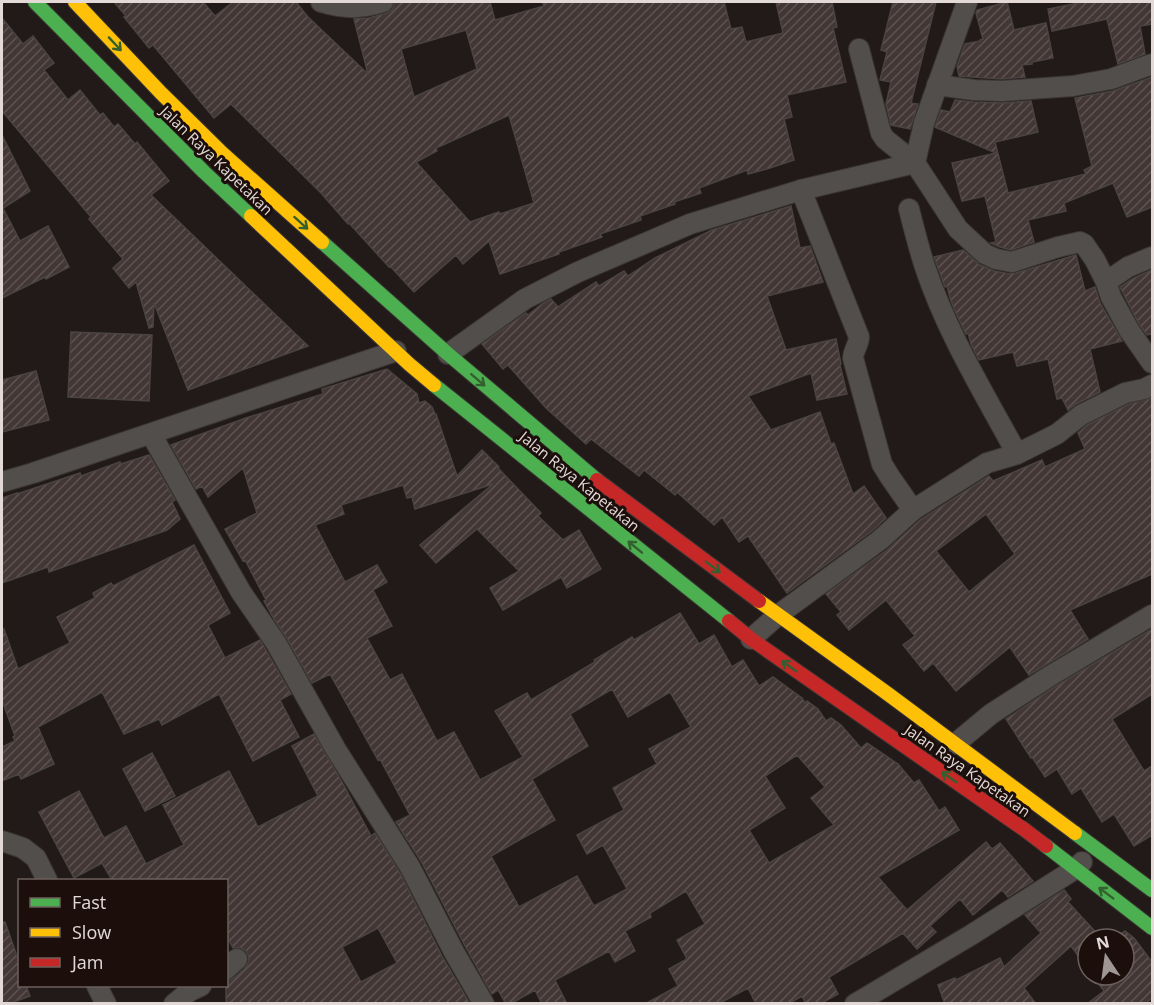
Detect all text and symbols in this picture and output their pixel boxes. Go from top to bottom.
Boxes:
one-way arrow [108,36,122,51]
street label: Jalan Raya Kapetakan [155,100,278,219]
one-way arrow [293,216,308,230]
one-way arrow [470,373,485,387]
street label: Jalan Raya Kapetakan [514,425,644,536]
one-way arrow [627,540,643,553]
one-way arrow [704,560,720,573]
one-way arrow [781,660,798,672]
street label: Jalan Raya Kapetakan [900,718,1035,821]
one-way arrow [941,771,958,783]
legend [18,879,228,987]
one-way arrow [1098,886,1114,899]
text: Fast [72,890,106,914]
text: Slow [72,920,111,944]
north arrow [1076,927,1136,987]
text: N [1094,930,1111,955]
text: Jam [70,950,104,974]

